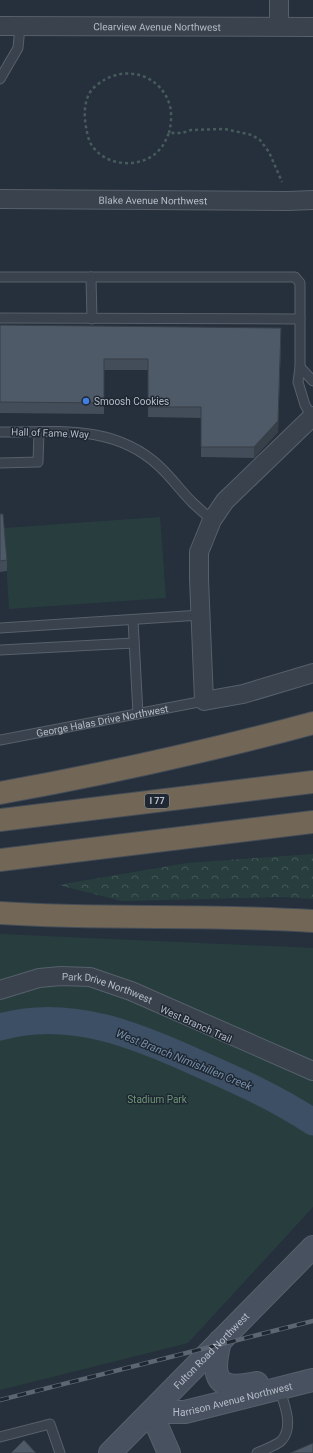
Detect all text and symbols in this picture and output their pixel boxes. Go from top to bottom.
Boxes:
street label: Clearview Avenue Northwest [93,21,221,32]
street label: Blake Avenue Northwest [99,194,207,206]
marker: Smoosh Cookies [81,396,91,406]
place label: Smoosh Cookies [94,396,169,407]
street label: Hall of Fame Way [11,426,89,440]
street label: George Halas Drive Northwest [35,702,169,738]
road number: I 77 [145,794,169,808]
street label: Park Drive Northwest [62,971,154,1005]
street label: West Branch Trail [158,1003,234,1045]
water label: West Branch Nimishillen Creek [114,1027,254,1093]
park label: Stadium Park [127,1094,188,1105]
street label: Fulton Road Northwest [171,1310,251,1391]
street label: Harrison Avenue Northwest [173,1380,293,1418]

